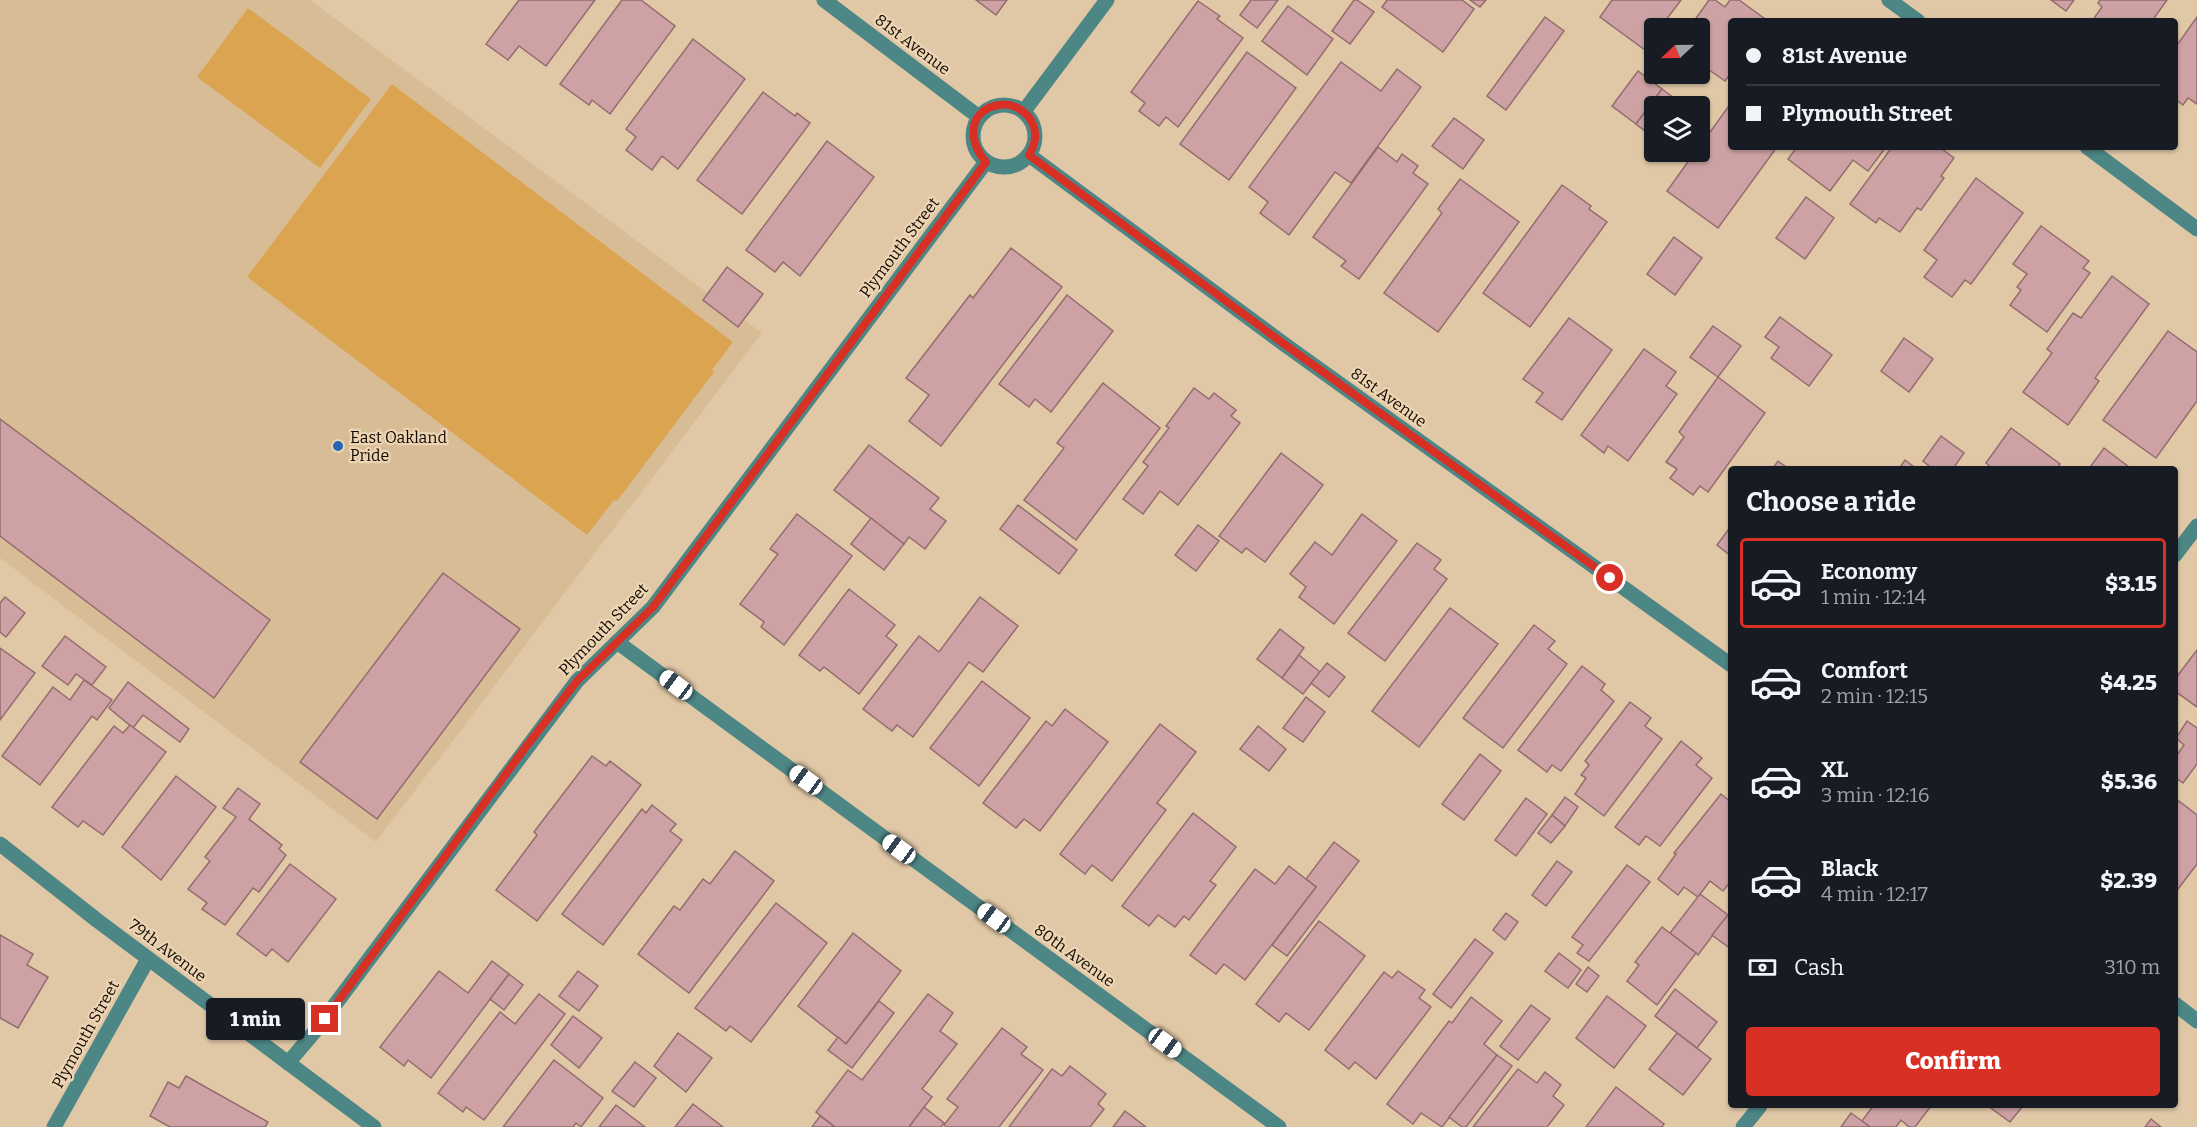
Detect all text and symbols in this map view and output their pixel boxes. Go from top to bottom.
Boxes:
street label: 81st Avenue [871,10,954,79]
north arrow [1644,18,1710,84]
map controls [1644,18,1710,162]
text: 81st Avenue [1782,42,1907,69]
button: layers [1644,96,1710,162]
text: Plymouth Street [1782,100,1953,127]
street label: Plymouth Street [856,193,943,301]
street label: 81st Avenue [1347,364,1430,431]
place label: East Oakland Pride [350,428,447,465]
marker: East Oakland Pride [331,439,345,453]
text: Choose a ride [1746,486,1916,518]
icon: car [1749,556,1803,610]
text: Economy [1821,558,1917,585]
route start [1596,564,1623,591]
text: $3.15 [2105,570,2157,597]
street label: Plymouth Street [555,579,652,679]
text: 1 min · 12:14 [1821,585,1926,609]
icon: car [1749,655,1803,709]
text: Comfort [1821,657,1908,684]
car [656,667,696,703]
text: $4.25 [2100,669,2157,696]
text: 2 min · 12:15 [1821,684,1928,708]
icon: car [1749,754,1803,808]
text: XL [1821,756,1848,783]
car [786,762,826,798]
text: $5.36 [2101,768,2157,795]
text: 3 min · 12:16 [1821,783,1929,807]
car [879,831,919,867]
icon: car [1749,853,1803,907]
text: Black [1821,855,1878,882]
text: $2.39 [2100,867,2157,894]
text: 4 min · 12:17 [1821,882,1928,906]
car [974,900,1014,936]
street label: 79th Avenue [125,915,210,986]
street label: 80th Avenue [1031,920,1119,991]
icon: cash [1746,951,1779,984]
text: Cash [1794,954,1844,981]
text: 310 m [2105,955,2160,979]
street label: Plymouth Street [48,977,123,1091]
callout: 1 min [205,998,304,1040]
route end [311,1005,338,1032]
text: 1 min [230,1007,281,1031]
car [1145,1025,1185,1061]
button: Confirm [1746,1027,2160,1096]

